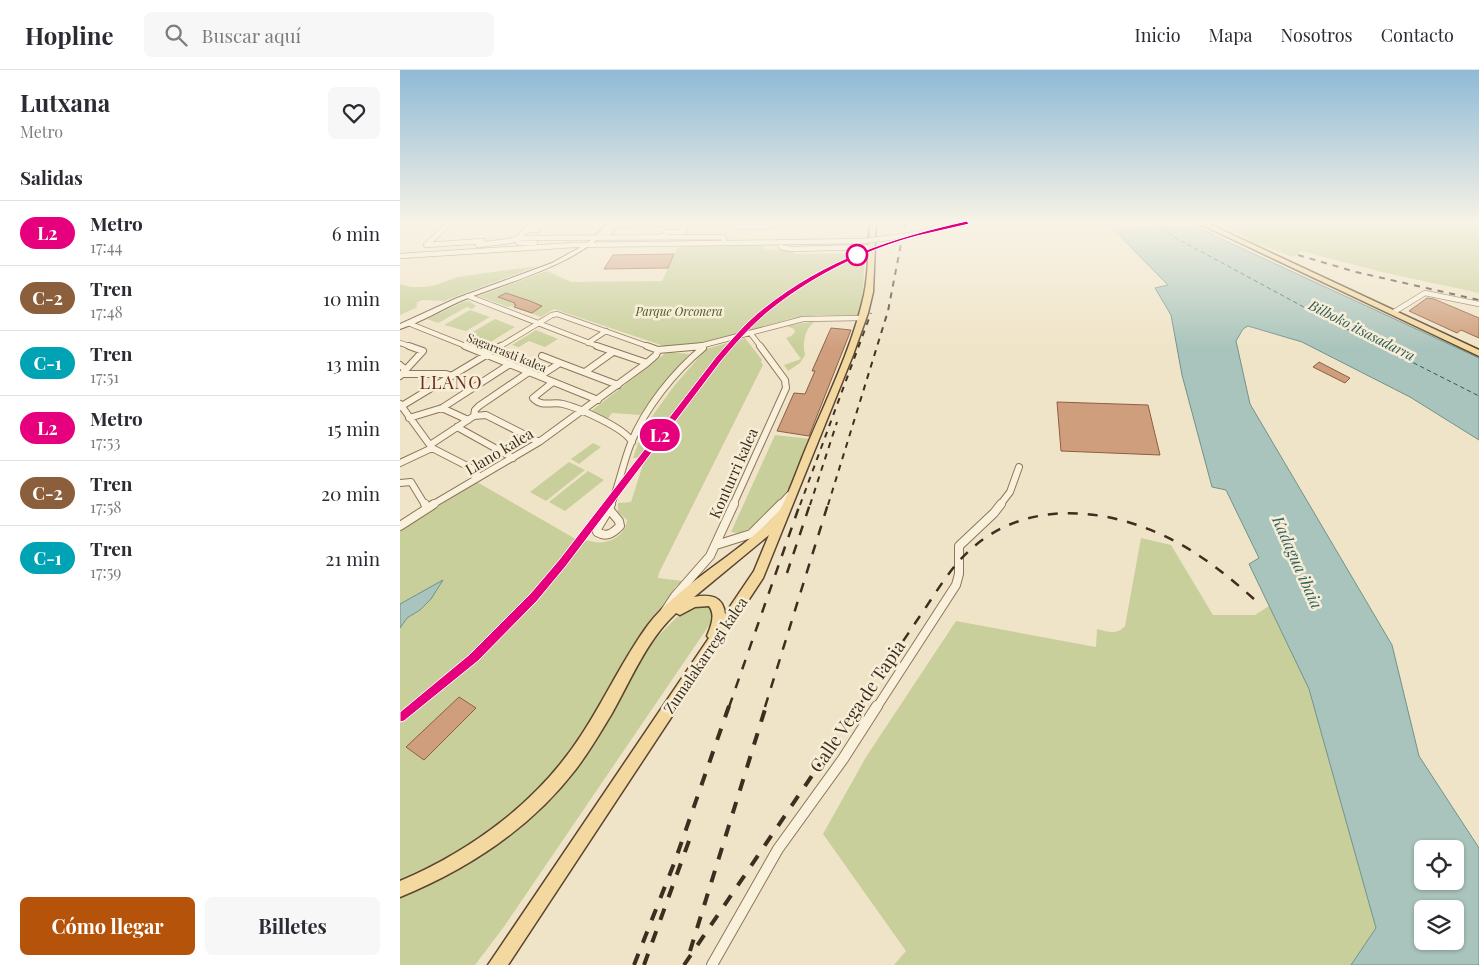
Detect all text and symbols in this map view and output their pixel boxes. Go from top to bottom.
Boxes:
search box [144,12,494,57]
text: Hopline [25,19,114,51]
icon: search [162,21,190,49]
text: Buscar aquí [202,22,301,48]
text: Inicio [1135,23,1181,47]
text: Mapa [1209,23,1253,47]
text: Nosotros [1281,23,1353,47]
text: Contacto [1381,23,1454,47]
text: Lutxana [20,86,110,118]
button: heart [328,87,380,139]
text: Metro [20,121,63,142]
text: Salidas [20,164,83,190]
text: Metro [90,210,143,236]
text: 6 min [332,220,380,246]
text: L2 [37,221,58,245]
text: 17:44 [90,236,122,257]
unlabelled marker [846,244,868,266]
text: Tren [90,275,132,301]
text: 10 min [323,285,380,311]
text: C-2 [32,286,63,310]
water label: Bilboko itsasadarra [1305,295,1418,365]
text: 17:48 [90,301,123,322]
park label: Parque Orconera [634,303,723,319]
street label: Sagarrasti kalea [465,329,549,375]
text: Tren [90,340,132,366]
text: 13 min [326,350,380,376]
text: C-1 [33,351,62,375]
text: 17:51 [90,366,119,387]
district label: LLANO [419,370,483,394]
text: Metro [90,405,143,431]
text: 15 min [327,415,380,441]
text: L2 [37,416,58,440]
line badge: L2 [638,419,682,451]
street label: Llano kalea [461,423,537,479]
text: L2 [650,423,670,447]
street label: Konturri kalea [704,424,762,521]
text: 17:53 [90,431,121,452]
text: Tren [90,470,132,496]
text: 20 min [321,480,380,506]
text: C-2 [32,481,63,505]
text: 17:58 [90,496,122,517]
water label: Kadagua ibaia [1268,511,1328,612]
text: Tren [90,535,132,561]
text: 21 min [325,545,380,571]
text: C-1 [33,546,62,570]
text: 17:59 [90,561,121,582]
street label: Zumalakarregi kalea [659,592,752,717]
street label: Calle Vega de Tapia [804,635,910,777]
map controls [1414,840,1464,950]
button: locate [1414,840,1464,890]
button: Cómo llegar [20,897,195,955]
button: Billetes [205,897,380,955]
button: layers [1414,900,1464,950]

